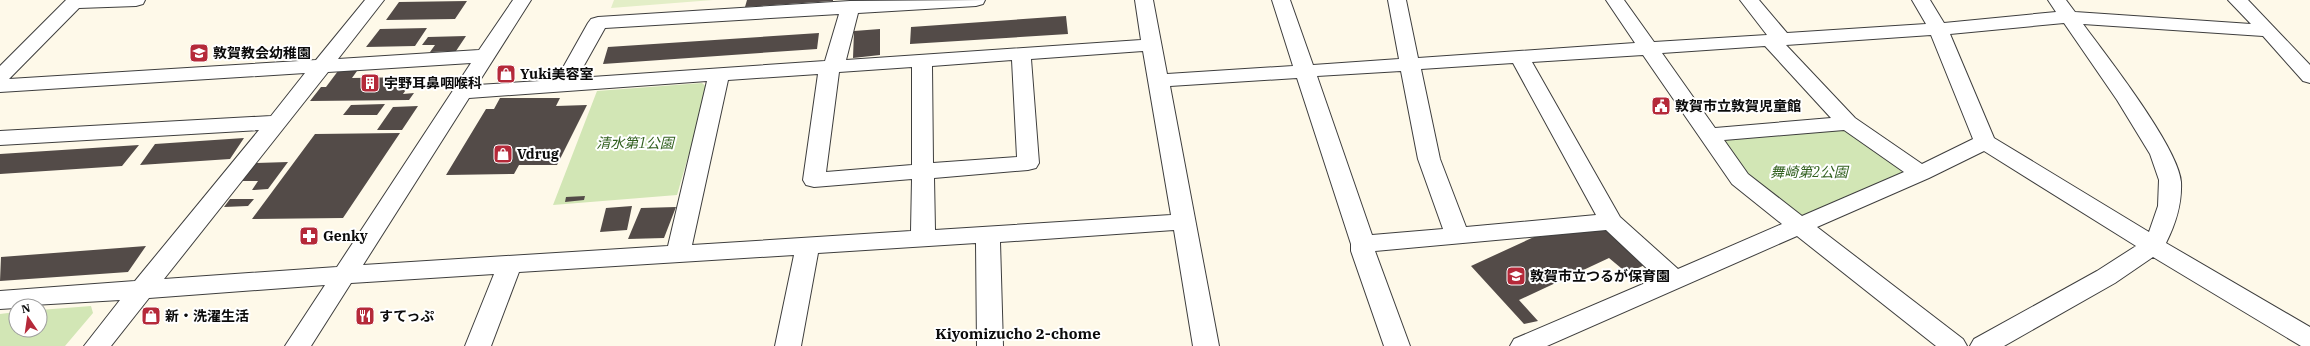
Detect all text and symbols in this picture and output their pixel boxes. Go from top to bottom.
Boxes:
school or university icon: 敦賀教会幼稚園 [188,42,210,64]
place label: 敦賀教会幼稚園 [213,44,311,62]
shop icon: Yuki美容室 [495,63,517,85]
place label: Yuki美容室 [520,65,594,83]
building icon: 宇野耳鼻咽喉科 [359,72,381,94]
place label: 宇野耳鼻咽喉科 [384,74,482,92]
public building icon: 敦賀市立敦賀児童館 [1650,95,1672,117]
place label: 敦賀市立敦賀児童館 [1675,97,1801,115]
park label: 清水第1公園 [596,134,676,152]
shop icon: Vdrug [492,143,514,165]
place label: Vdrug [517,145,560,163]
park label: 舞崎第2公園 [1770,163,1850,181]
pharmacy icon: Genky [298,225,320,247]
place label: Genky [323,227,368,245]
school or university icon: 敦賀市立つるが保育園 [1505,265,1527,287]
place label: 敦賀市立つるが保育園 [1530,267,1670,285]
north arrow [8,298,48,338]
text: N [20,300,32,316]
shop icon: 新・洗濯生活 [140,305,162,327]
restaurant icon: すてっぷ [354,305,376,327]
place label: 新・洗濯生活 [165,307,249,325]
place label: すてっぷ [379,307,434,325]
district label: Kiyomizucho 2-chome [935,324,1101,343]

